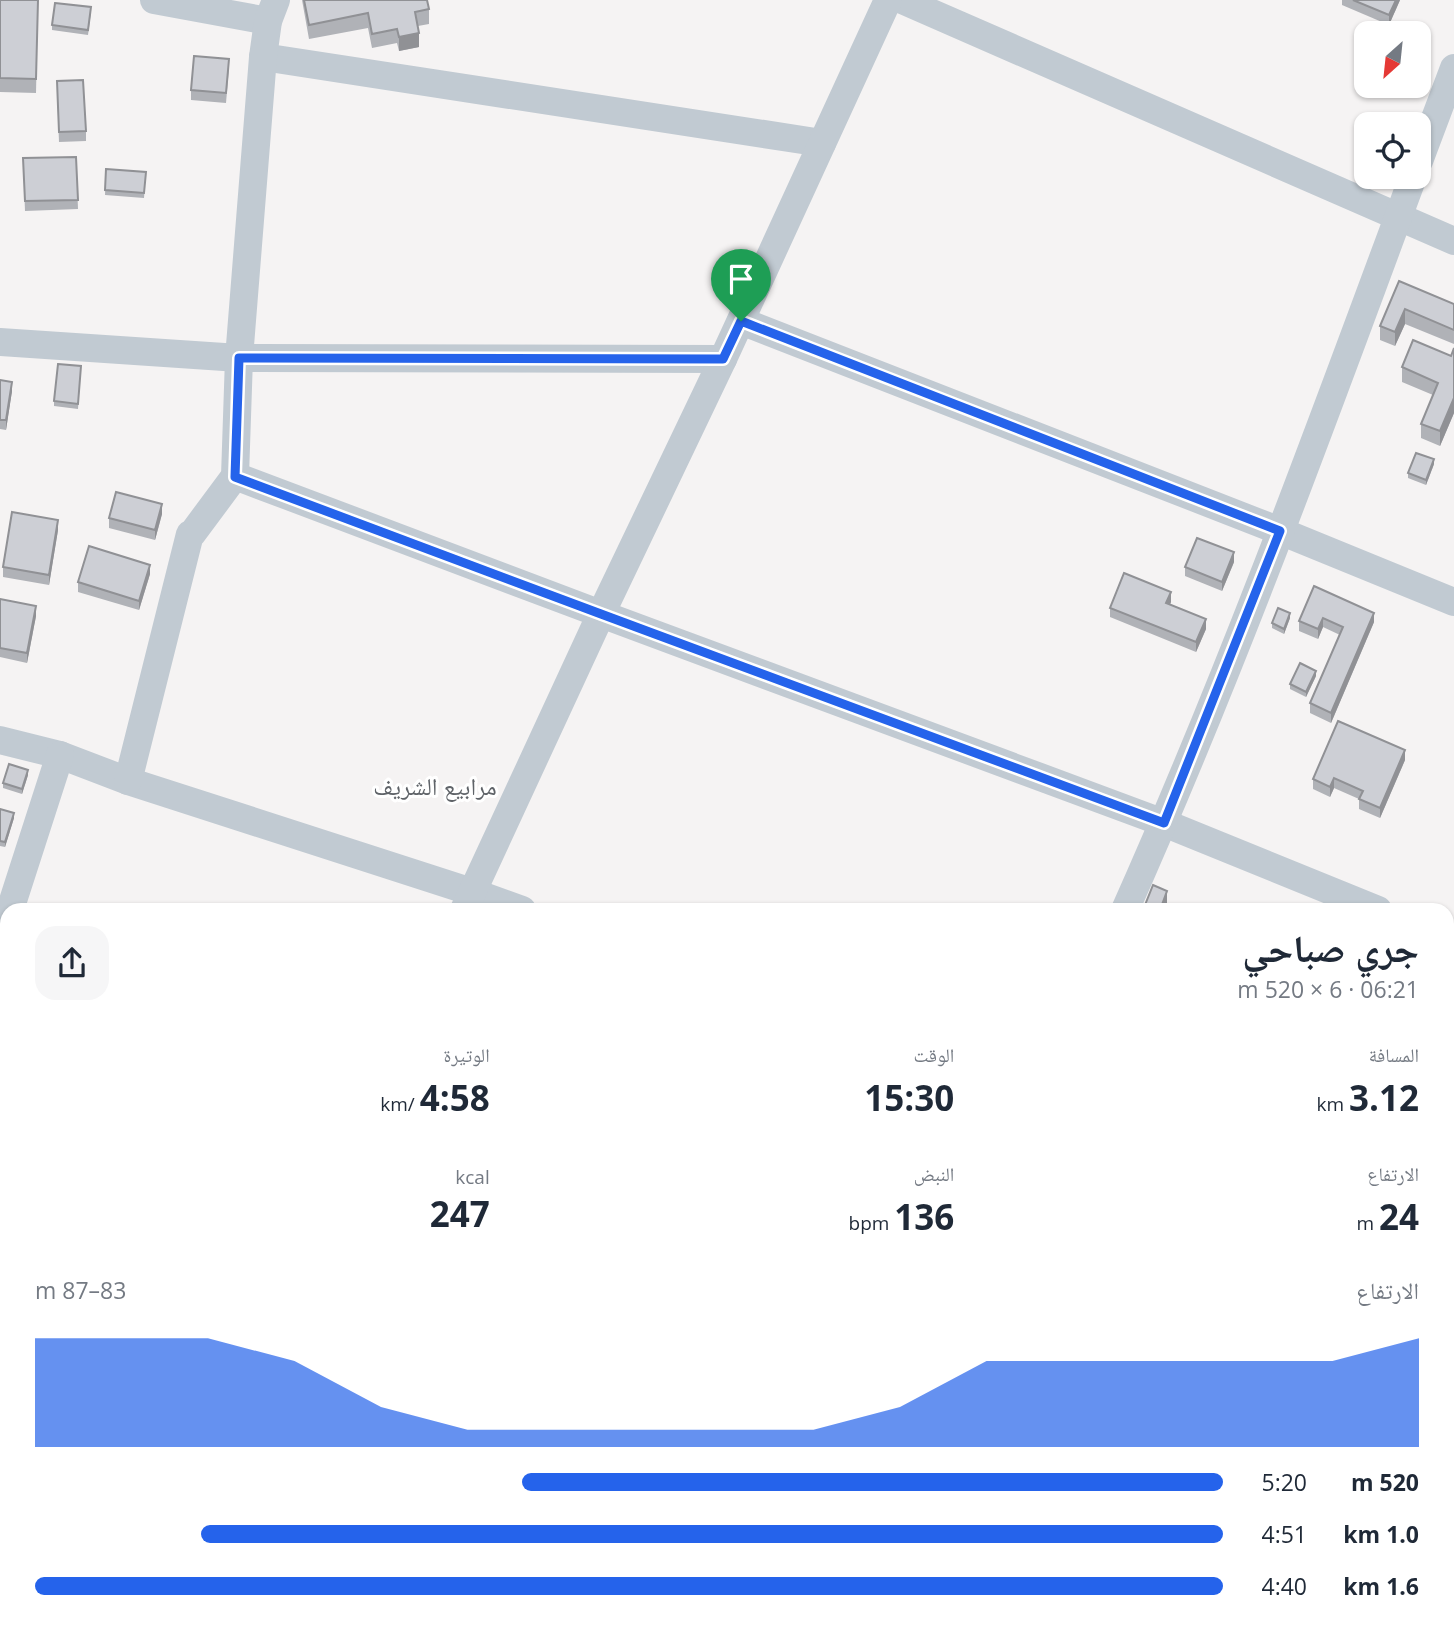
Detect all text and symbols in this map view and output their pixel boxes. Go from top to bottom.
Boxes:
north arrow [1354,21,1432,98]
map controls [1354,21,1431,189]
button: locate [1354,112,1431,189]
pin [711,249,771,321]
icon: arrive [722,260,760,298]
district label: مرابيع الشريف [373,769,497,802]
text: جري صباحي [1242,921,1419,973]
button: share [35,926,109,1000]
text: 06:21 · 6 × 520 m [1237,973,1419,1005]
text: الوتيرة [443,1042,490,1068]
text: الوقت [913,1042,954,1068]
text: المسافة [1369,1042,1419,1068]
text: 4:58 [420,1074,490,1121]
text: 15:30 [864,1074,954,1121]
text: 3.12 [1349,1074,1419,1121]
text: /km [380,1091,420,1117]
text: km [1316,1091,1349,1117]
text: النبض [914,1161,954,1187]
text: الارتفاع [1367,1161,1419,1187]
text: kcal [455,1164,490,1190]
text: 247 [430,1190,490,1237]
text: 136 [894,1193,954,1240]
text: 24 [1379,1193,1419,1240]
text: bpm [849,1210,894,1236]
text: m [1356,1210,1379,1236]
text: 83–87 m [35,1274,126,1306]
text: الارتفاع [1356,1274,1419,1306]
text: 5:20 [1262,1466,1307,1498]
text: 520 m [1351,1466,1419,1498]
text: 4:51 [1262,1518,1307,1550]
text: 1.0 km [1343,1518,1419,1550]
text: 4:40 [1262,1570,1307,1602]
text: 1.6 km [1343,1570,1419,1602]

